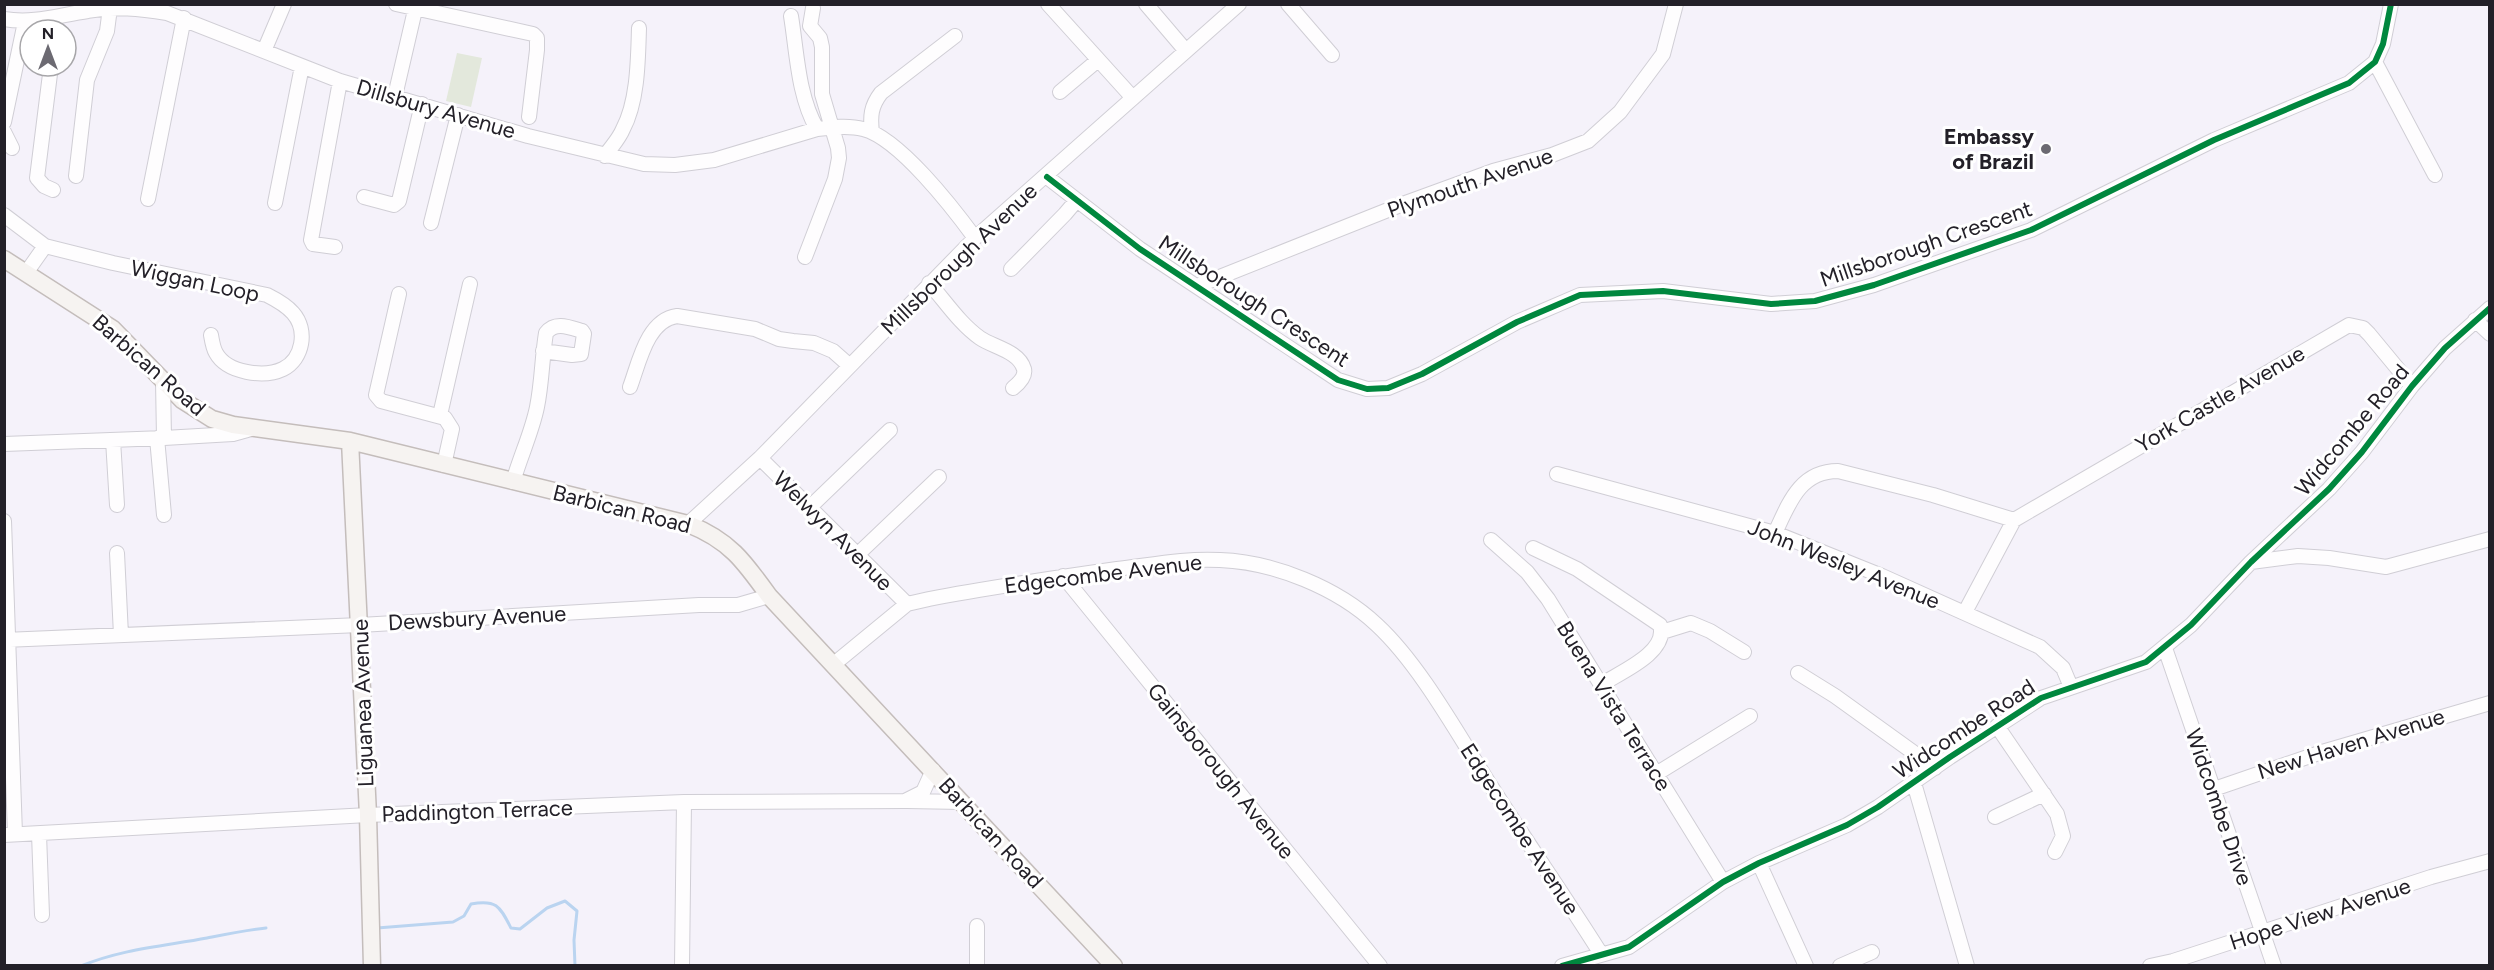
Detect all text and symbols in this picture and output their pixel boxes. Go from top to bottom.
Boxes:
north arrow [18,18,78,78]
text: N [42,24,54,43]
street label: Dillsbury Avenue [353,73,519,145]
place label: Embassy of Brazil [1944,123,2034,175]
street label: Plymouth Avenue [1384,142,1556,224]
marker: Embassy of Brazil [2039,142,2053,156]
street label: Millsborough Avenue [875,177,1043,341]
street label: Millsborough Crescent [1816,195,2036,293]
street label: Millsborough Crescent [1153,229,1355,373]
street label: Wiggan Loop [128,254,262,308]
street label: Barbican Road [87,308,211,422]
street label: York Castle Avenue [2131,340,2309,458]
street label: Widcombe Road [2289,359,2415,501]
street label: Welwyn Avenue [768,466,898,596]
street label: Barbican Road [550,479,694,539]
street label: John Wesley Avenue [1744,513,1944,615]
street label: Edgecombe Avenue [1003,548,1203,600]
street label: Dewsbury Avenue [387,600,567,636]
street label: Buena Vista Terrace [1551,616,1677,796]
street label: Liguanea Avenue [347,618,379,788]
street label: Widcombe Road [1888,673,2040,785]
street label: Gainsborough Avenue [1142,678,1300,864]
street label: New Haven Avenue [2254,703,2448,785]
street label: Widcombe Drive [2180,725,2258,889]
street label: Edgecombe Avenue [1454,738,1586,920]
street label: Barbican Road [933,772,1049,894]
street label: Paddington Terrace [381,794,573,828]
street label: Hope View Avenue [2226,872,2414,956]

